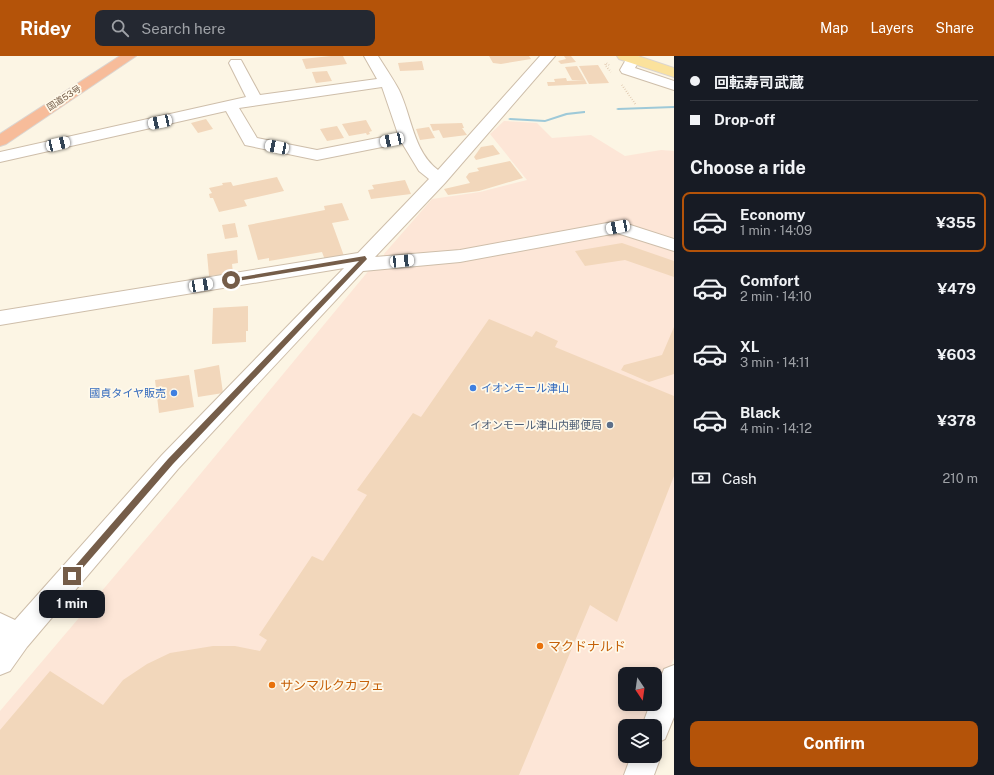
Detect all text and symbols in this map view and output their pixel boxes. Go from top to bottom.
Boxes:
search box [95,10,375,46]
text: Ridey [20,17,71,39]
icon: search [109,17,131,39]
text: Search here [141,20,225,37]
text: Map [820,20,848,36]
text: Layers [870,20,914,36]
text: Share [936,20,974,36]
text: 回転寿司武蔵 [714,74,804,91]
street label: 国道53号 [45,83,83,113]
text: Drop-off [714,111,775,128]
car [147,114,173,130]
car [379,132,405,148]
car [45,135,71,153]
car [264,139,290,155]
text: Choose a ride [690,157,806,178]
icon: car [692,204,728,240]
text: Economy [740,206,805,223]
text: ¥355 [936,214,976,231]
car [605,219,631,235]
text: 1 min · 14:09 [740,223,812,238]
car [390,254,414,268]
icon: car [692,270,728,306]
route start [222,271,240,289]
text: Comfort [740,272,800,289]
car [188,277,214,293]
text: ¥479 [937,280,976,297]
text: 2 min · 14:10 [740,289,812,304]
icon: car [692,336,728,372]
text: XL [740,338,759,355]
text: ¥603 [937,346,976,363]
text: 3 min · 14:11 [740,355,810,370]
place label: イオンモール津山 [481,382,569,394]
marker: イオンモール津山 [468,383,478,393]
place label: 國貞タイヤ販売 [89,387,166,399]
marker: 國貞タイヤ販売 [169,388,179,398]
icon: car [692,402,728,438]
text: Black [740,404,780,421]
text: ¥378 [937,412,976,429]
place label: イオンモール津山内郵便局 [470,419,602,431]
marker: イオンモール津山内郵便局 [605,420,615,430]
text: 4 min · 14:12 [740,421,812,436]
icon: cash [690,467,712,489]
text: Cash [722,470,757,487]
text: 210 m [943,471,978,486]
route end [63,567,81,585]
callout: 1 min [39,590,105,618]
text: 1 min [56,596,88,611]
place label: マクドナルド [548,639,626,654]
marker: マクドナルド [535,641,545,651]
north arrow [618,667,662,711]
map controls [618,667,662,763]
place label: サンマルクカフェ [280,678,384,693]
marker: サンマルクカフェ [267,680,277,690]
button: layers [618,719,662,763]
button: Confirm [690,721,978,767]

